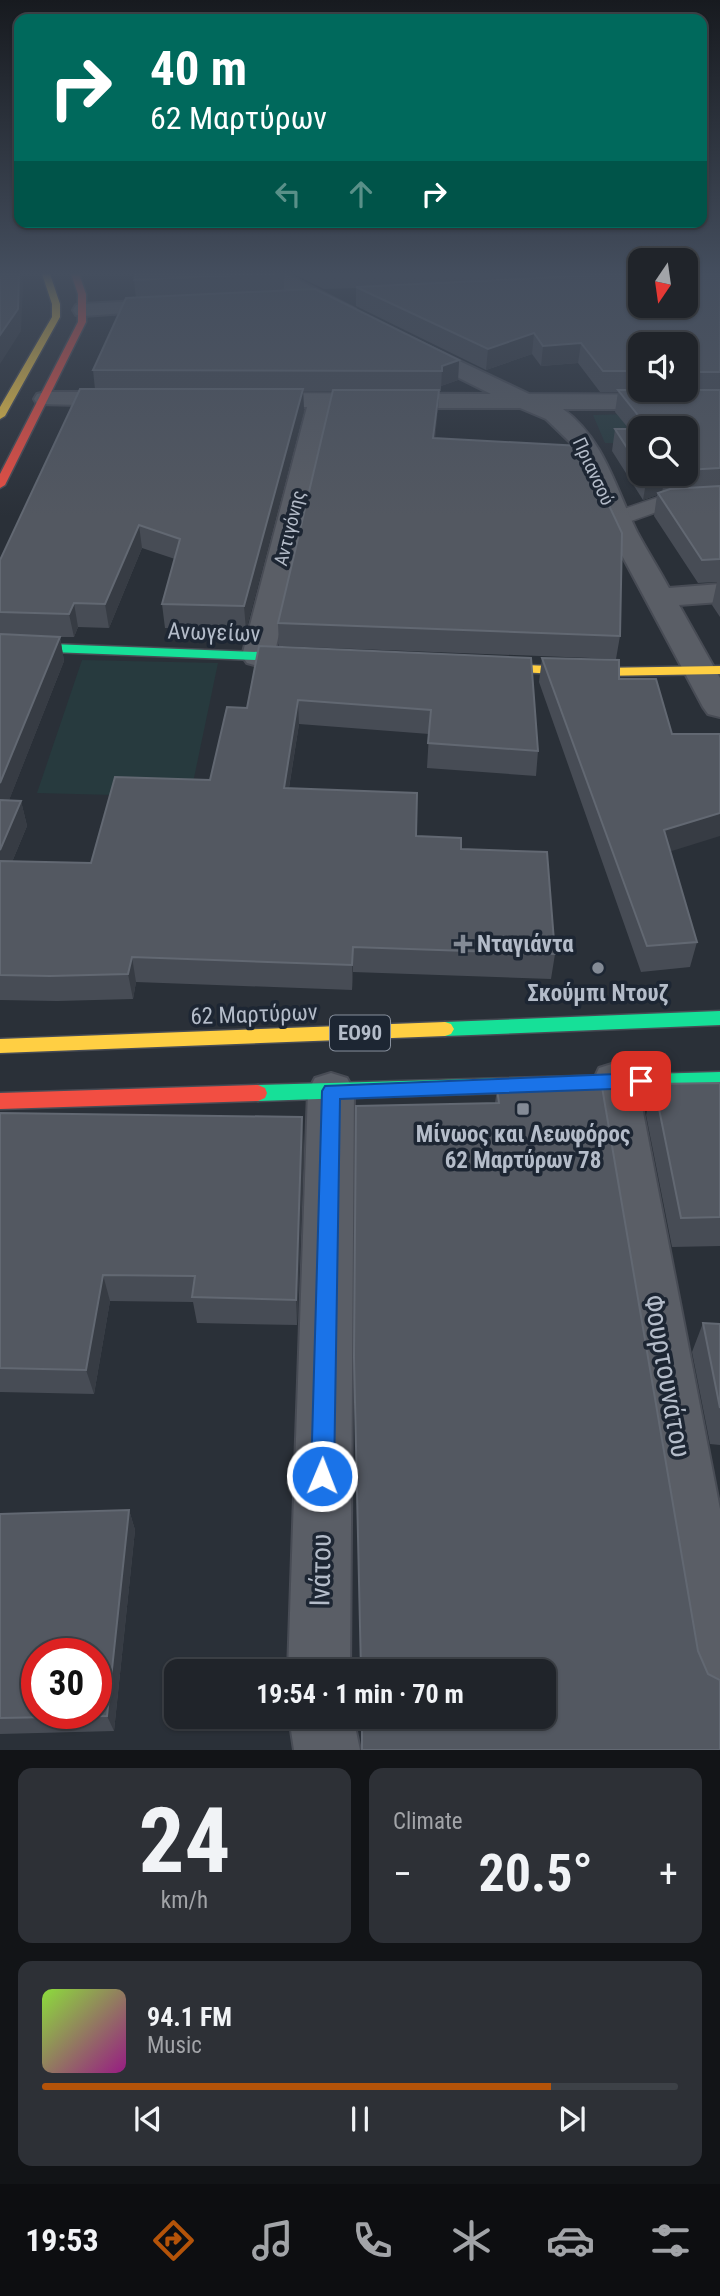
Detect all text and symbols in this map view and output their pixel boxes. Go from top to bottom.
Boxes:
text: 40 m [150,40,247,97]
icon: right [35,42,126,133]
text: 62 Μαρτύρων [150,99,327,137]
icon: left [269,175,307,213]
icon: ahead [342,175,380,213]
icon: right [415,175,453,213]
north arrow [628,248,698,318]
map controls [628,248,698,486]
button: sound [628,332,698,402]
button: search [628,416,698,486]
street label: Πριανσού [568,434,619,509]
street label: Αντιγόνης [269,488,310,568]
street label: Ανωγείων [167,617,261,648]
place label: Νταγιάντα [477,931,574,958]
marker: Νταγιάντα [455,936,471,952]
marker: Σκούμπι Ντουζ [590,960,606,976]
place label: Σκούμπι Ντουζ [527,980,669,1007]
street label: 62 Μαρτύρων [190,999,318,1030]
road number: ΕΟ90 [330,1016,390,1050]
pin [611,1051,671,1111]
icon: arrive [622,1062,660,1100]
marker: Μίνωος και Λεωφόρος 62 Μαρτύρων 78 [515,1101,531,1117]
place label: Μίνωος και Λεωφόρος 62 Μαρτύρων 78 [416,1121,630,1174]
street label: Φουρτουνάτου [637,1292,698,1460]
position arrow [285,1439,359,1513]
street label: Ινάτου [303,1533,338,1607]
speed limit sign: 30 [21,1638,112,1729]
text: 19:54 · 1 min · 70 m [256,1679,464,1709]
text: 24 [139,1788,230,1894]
text: Climate [393,1808,463,1835]
text: 20.5° [478,1843,593,1904]
text: − [393,1852,412,1896]
text: + [659,1852,678,1896]
text: km/h [161,1887,208,1914]
text: 94.1 FM [147,2002,232,2032]
text: Music [147,2032,202,2059]
icon: previous [129,2100,167,2138]
icon: pause [341,2100,379,2138]
icon: next [553,2100,591,2138]
icon: directions [149,2216,198,2265]
icon: music [248,2216,297,2265]
icon: phone [348,2216,397,2265]
icon: climate [447,2216,496,2265]
icon: car [546,2216,595,2265]
icon: filters [646,2216,695,2265]
text: 19:53 [25,2221,99,2259]

